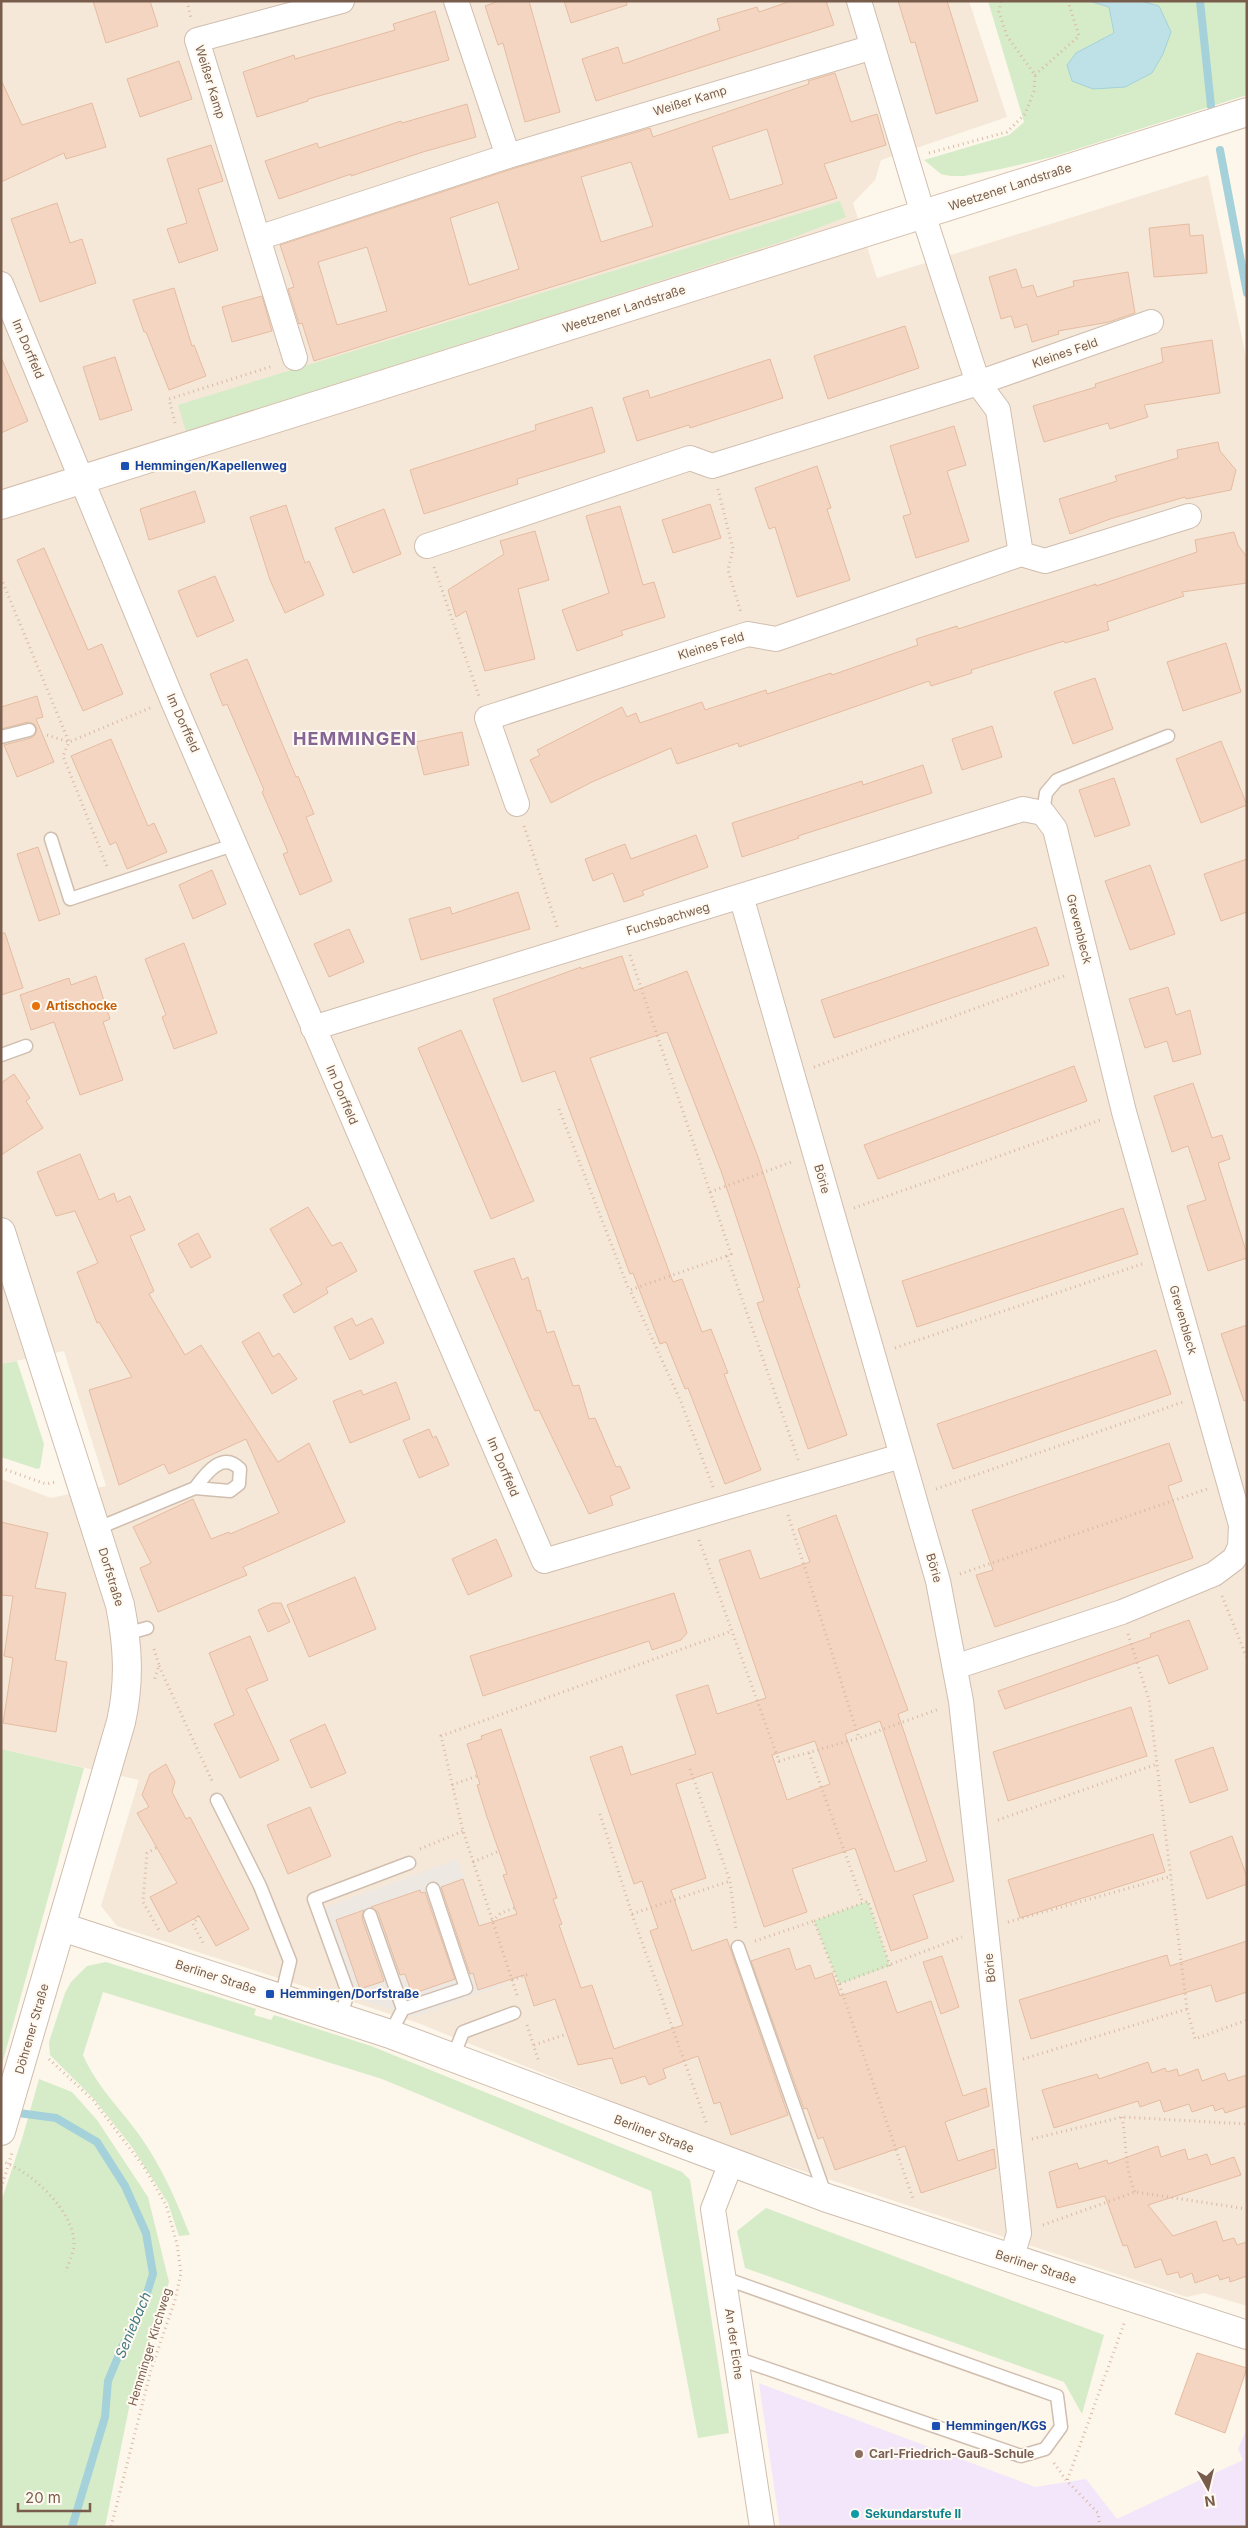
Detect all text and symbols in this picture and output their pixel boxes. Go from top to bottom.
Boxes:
street label: Weißer Kamp [192,43,229,120]
street label: Weißer Kamp [651,82,728,119]
street label: Weetzener Landstraße [946,160,1073,214]
street label: Weetzener Landstraße [560,282,687,336]
street label: Im Dorffeld [9,317,48,381]
street label: Kleines Feld [1030,334,1100,371]
place label: Hemmingen/Kapellenweg [135,458,287,473]
marker: Hemmingen/Kapellenweg [119,460,131,472]
street label: Kleines Feld [676,628,746,663]
street label: Im Dorffeld [164,691,203,755]
district label: HEMMINGEN [293,728,417,749]
street label: Grevenbleck [1064,892,1095,966]
street label: Fuchsbachweg [624,899,711,938]
place label: Artischocke [46,998,117,1013]
marker: Artischocke [30,1000,42,1012]
street label: Im Dorffeld [323,1063,362,1127]
street label: Börie [811,1163,834,1195]
street label: Grevenbleck [1166,1284,1201,1357]
street label: Im Dorffeld [484,1435,523,1499]
street label: Dorfstraße [95,1546,128,1608]
street label: Börie [923,1552,946,1584]
street label: Börie [980,1953,999,1984]
street label: Berliner Straße [174,1956,259,1997]
street label: Döhrener Straße [11,1982,52,2076]
place label: Hemmingen/Dorfstraße [280,1986,419,2001]
marker: Hemmingen/Dorfstraße [264,1988,276,2000]
street label: Berliner Straße [612,2111,696,2156]
street label: Berliner Straße [994,2246,1079,2287]
street label: Hemminger Kirchweg [124,2286,175,2408]
water label: Seniebach [111,2289,154,2360]
street label: An der Eiche [722,2307,747,2381]
place label: Hemmingen/KGS [946,2418,1047,2433]
marker: Hemmingen/KGS [930,2420,942,2432]
place label: Carl-Friedrich-Gauß-Schule [869,2446,1034,2461]
marker: Carl-Friedrich-Gauß-Schule [853,2448,865,2460]
north arrow [1183,2463,1233,2513]
scale bar [18,2480,90,2512]
text: 20 m [25,2488,61,2507]
text: N [1203,2492,1216,2511]
place label: Sekundarstufe II [865,2506,961,2521]
marker: Sekundarstufe II [849,2508,861,2520]

